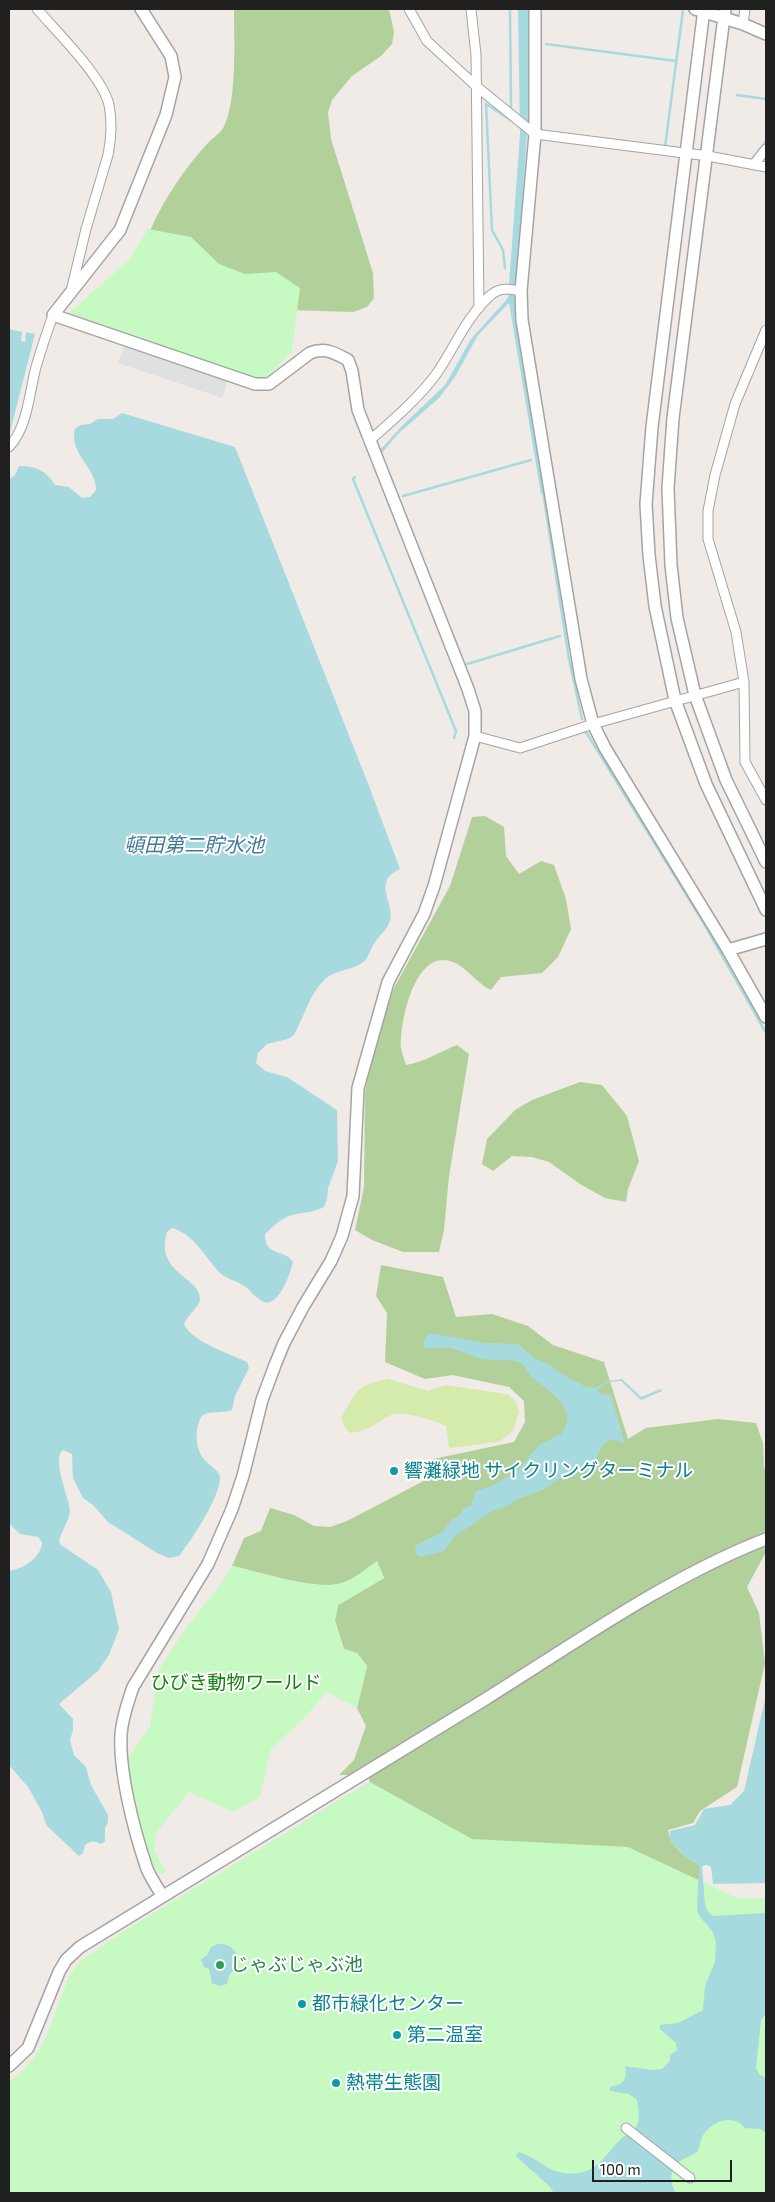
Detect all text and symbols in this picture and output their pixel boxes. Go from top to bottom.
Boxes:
water label: 頓田第二貯水池 [124,833,264,857]
place label: 響灘緑地 サイクリングターミナル [404,1460,693,1482]
marker: 響灘緑地 サイクリングターミナル [388,1465,400,1477]
park label: ひびき動物ワールド [151,1672,321,1694]
place label: じゃぶじゃぶ池 [230,1954,363,1976]
marker: じゃぶじゃぶ池 [214,1959,226,1971]
place label: 都市緑化センター [312,1993,464,2015]
marker: 都市緑化センター [296,1998,308,2010]
place label: 第二温室 [407,2024,483,2046]
marker: 第二温室 [391,2029,403,2041]
place label: 熱帯生態園 [346,2072,441,2094]
marker: 熱帯生態園 [330,2077,342,2089]
scale bar [595,2150,735,2182]
text: 100 m [600,2160,641,2178]

